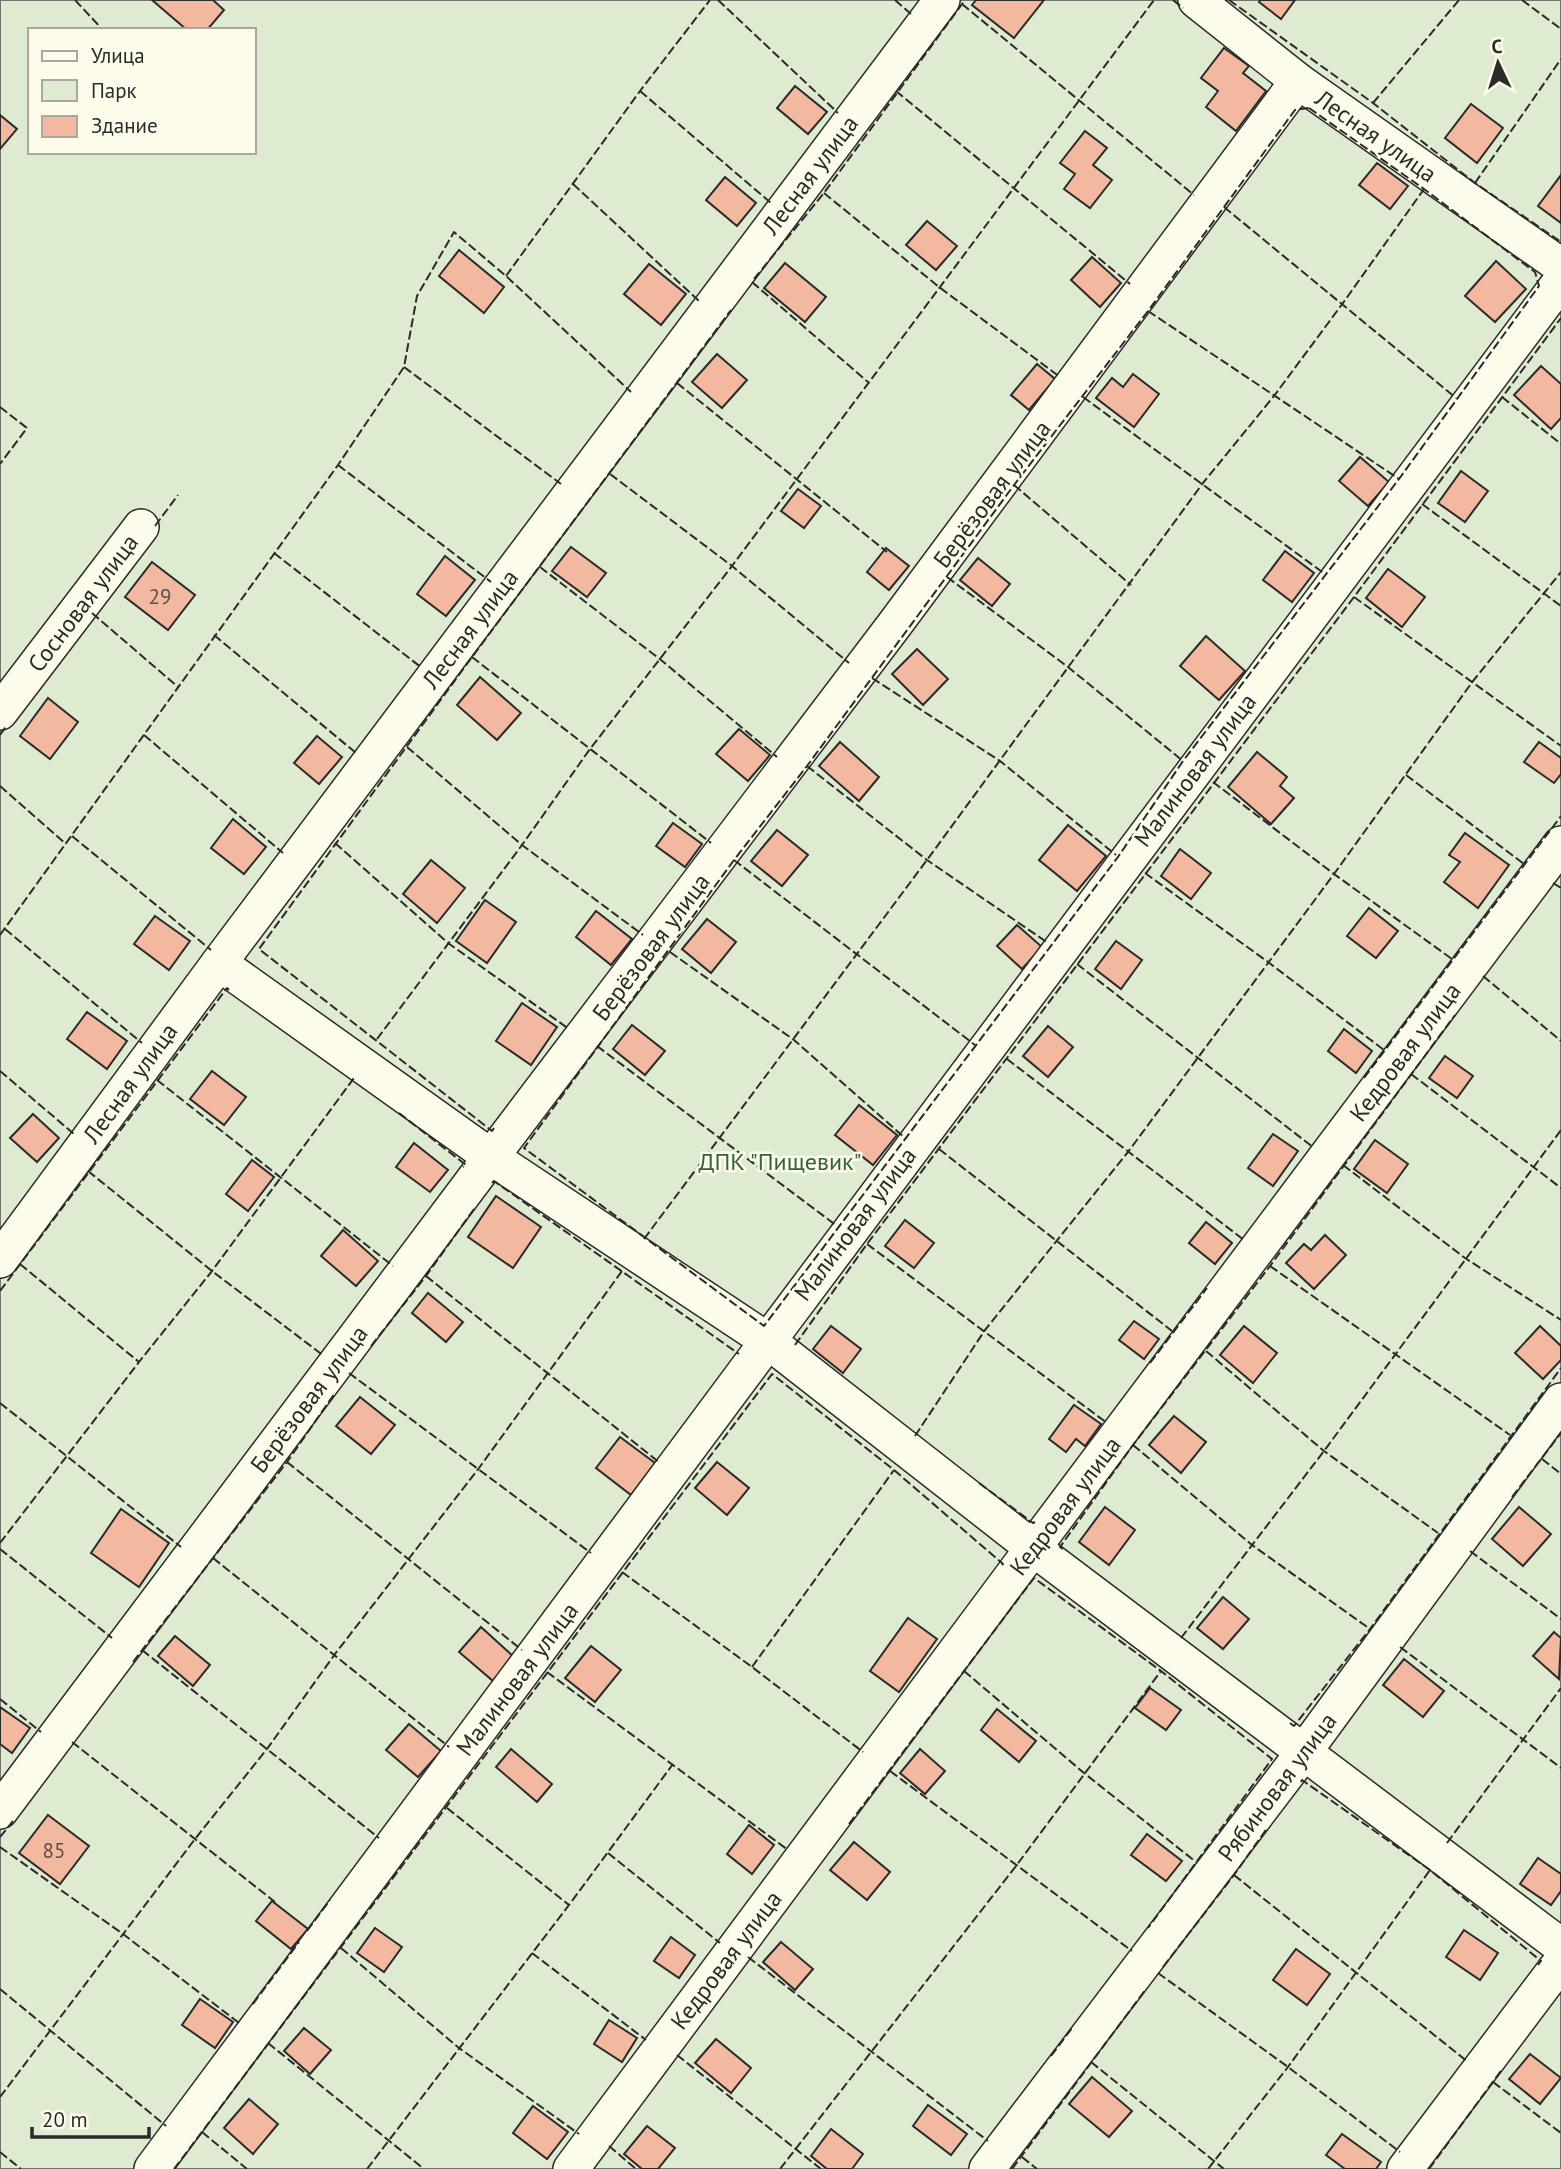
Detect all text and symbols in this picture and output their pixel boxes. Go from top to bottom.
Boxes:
legend [28,28,256,154]
north arrow [1463,28,1533,98]
text: С [1491,34,1503,58]
text: Улица [91,42,145,69]
text: Парк [91,77,137,104]
street label: Лесная улица [1308,82,1443,189]
street label: Лесная улица [754,109,865,242]
text: Здание [91,112,158,139]
street label: Берёзовая улица [926,414,1058,574]
street label: Сосновая улица [21,528,145,678]
street label: Лесная улица [414,563,525,696]
house number: 29 [149,583,171,610]
street label: Малиновая улица [1127,687,1263,853]
street label: Берёзовая улица [585,867,717,1027]
street label: Кедровая улица [1343,976,1467,1128]
street label: Лесная улица [75,1017,184,1150]
street label: Малиновая улица [787,1141,923,1307]
park label: ДПК "Пищевик" [698,1146,862,1177]
street label: Берёзовая улица [243,1319,375,1479]
street label: Кедровая улица [1003,1430,1127,1582]
street label: Малиновая улица [449,1596,585,1762]
street label: Рябиновая улица [1211,1706,1343,1868]
house number: 85 [43,1837,65,1864]
street label: Кедровая улица [664,1884,788,2036]
scale bar [32,2096,149,2140]
text: 20 m [42,2106,88,2133]

